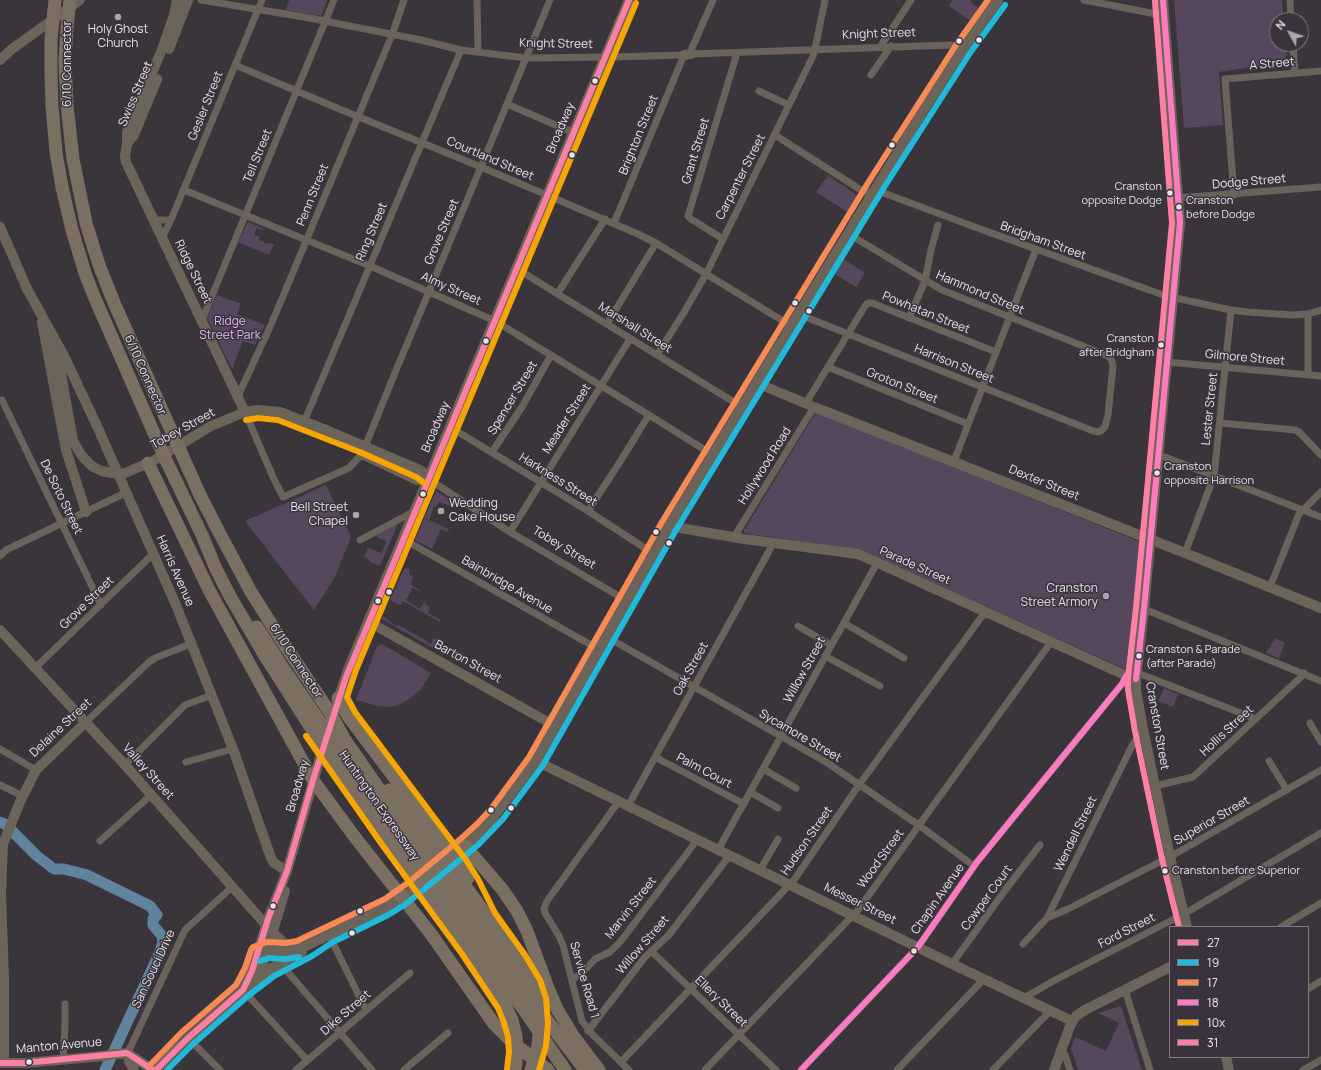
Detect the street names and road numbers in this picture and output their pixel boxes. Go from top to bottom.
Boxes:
street label: 6/10 Connector [61,21,75,107]
street label: Knight Street [842,26,916,42]
street label: Knight Street [519,36,593,52]
street label: A Street [1249,55,1295,73]
street label: Swiss Street [116,59,156,129]
street label: Gesler Street [186,69,226,143]
street label: Brighton Street [616,93,662,177]
street label: Broadway [544,100,578,156]
street label: Grant Street [679,116,713,186]
street label: Tell Street [241,127,275,185]
street label: Carpenter Street [713,132,769,222]
street label: Courtland Street [444,134,536,184]
street label: Penn Street [294,162,332,228]
street label: Dodge Street [1211,172,1287,192]
street label: Grove Street [422,197,462,267]
street label: Ring Street [353,201,391,263]
street label: Bridgham Street [998,219,1088,263]
street label: Ridge Street [171,238,215,306]
street label: Hammond Street [934,268,1026,318]
street label: Almy Street [419,269,483,309]
street label: Powhatan Street [880,289,972,337]
street label: Marshall Street [595,300,675,356]
street label: 6/10 Connector [121,333,169,417]
street label: Harrison Street [912,341,996,387]
street label: Gilmore Street [1204,347,1286,369]
street label: Spencer Street [485,358,541,438]
street label: Groton Street [864,365,940,407]
street label: Lester Street [1199,372,1221,446]
street label: Meader Street [540,381,594,457]
street label: Broadway [419,399,453,455]
street label: Tobey Street [148,405,218,453]
street label: Hollywood Road [735,425,795,507]
street label: Harkness Street [516,450,600,510]
street label: De Soto Street [37,457,85,537]
street label: Dexter Street [1007,462,1081,504]
street label: Tobey Street [530,523,598,573]
street label: Harris Avenue [153,533,197,609]
street label: Parade Street [877,544,953,588]
street label: Bainbridge Avenue [459,553,555,617]
street label: Grove Street [57,573,117,633]
street label: 6/10 Connector [267,621,325,701]
street label: Willow Street [781,635,829,705]
street label: Barton Street [432,638,504,686]
street label: Oak Street [670,640,712,698]
street label: Cranston Street [1142,681,1172,771]
street label: Delaine Street [27,696,95,760]
street label: Hollis Street [1197,703,1257,759]
street label: Sycamore Street [756,707,844,765]
street label: Valley Street [119,741,177,803]
street label: Huntington Expressway [336,748,422,864]
street label: Palm Court [674,750,734,792]
street label: Broadway [284,758,312,814]
street label: Wendell Street [1052,794,1100,874]
street label: Superior Street [1172,794,1252,848]
street label: Hudson Street [778,804,836,878]
street label: Wood Street [855,827,907,891]
street label: Chapin Avenue [908,861,968,937]
street label: Cowper Court [958,862,1016,934]
street label: Marvin Street [602,874,660,942]
street label: Messer Street [821,880,899,928]
street label: Ford Street [1096,911,1158,951]
street label: Willow Street [614,913,672,977]
street label: San Souci Drive [130,927,178,1011]
street label: Service Road 1 [566,940,602,1020]
street label: Ellery Street [692,973,750,1031]
street label: Dike Street [318,987,374,1039]
street label: Manton Avenue [15,1035,103,1057]

